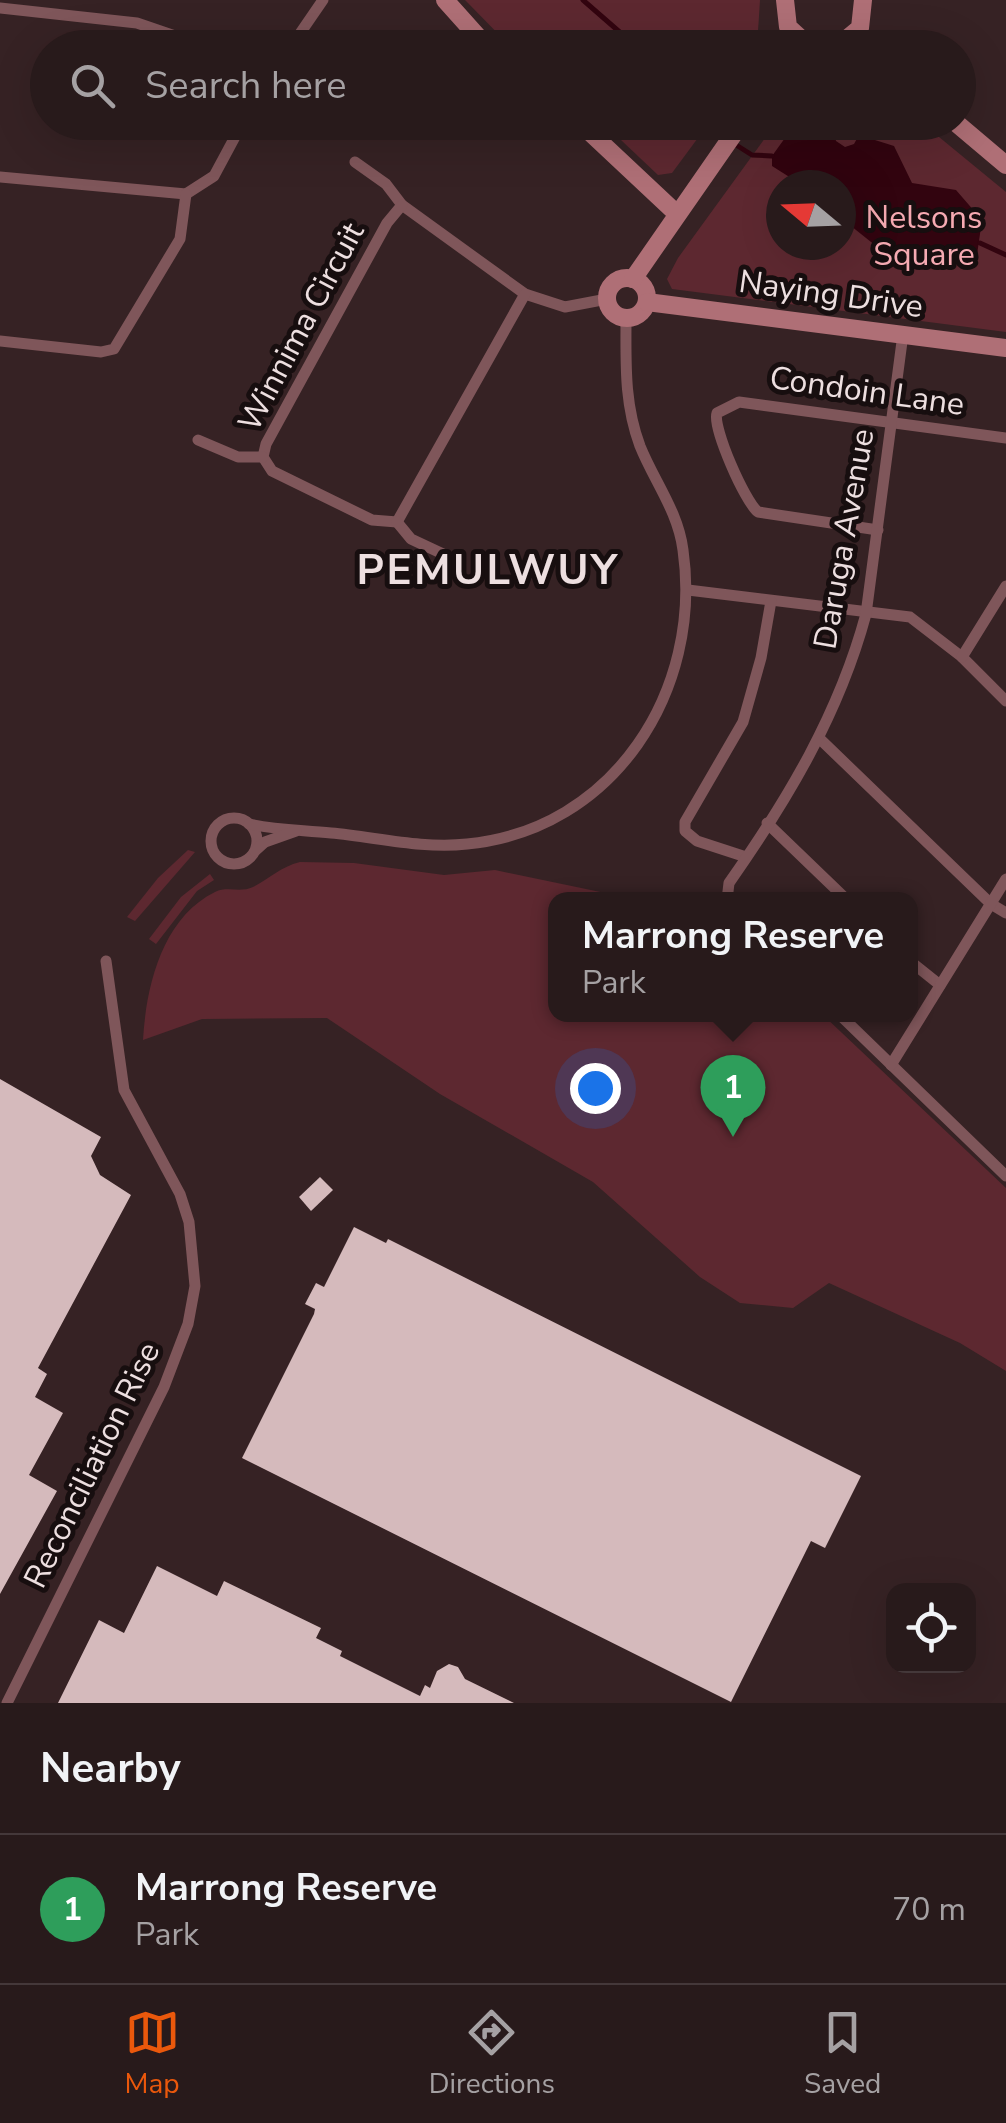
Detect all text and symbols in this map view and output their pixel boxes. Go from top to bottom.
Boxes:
search box [30,30,976,140]
icon: search [65,58,120,113]
text: Search here [145,60,346,111]
north arrow [766,170,856,260]
park label: Nelsons Square [866,196,982,276]
street label: Winnima Circuit [228,214,374,439]
street label: Naying Drive [736,260,926,328]
street label: Condoin Lane [767,356,967,426]
street label: Daruga Avenue [803,425,885,653]
district label: PEMULWUY [357,542,619,599]
popup [548,892,918,1022]
text: Marrong Reserve [582,910,884,961]
text: Park [582,961,646,1004]
pin: 1 [700,1054,766,1137]
your location [570,1063,621,1114]
street label: Reconciliation Rise [14,1335,170,1595]
map controls [886,1583,976,1673]
button: locate [886,1583,976,1673]
text: Nearby [40,1740,181,1797]
text: Marrong Reserve [135,1862,437,1913]
text: 1 [63,1888,82,1931]
text: 70 m [892,1888,966,1931]
text: Park [135,1913,199,1956]
tab: Map [125,2005,180,2103]
tab: Directions [429,2005,555,2103]
tab: Saved [804,2005,881,2103]

